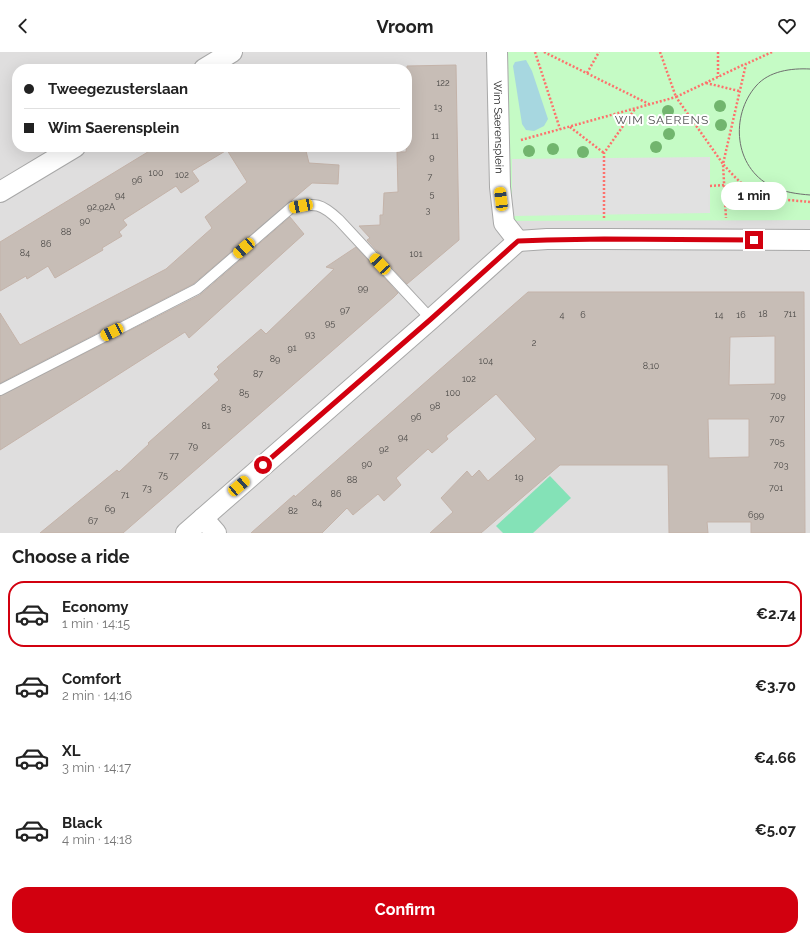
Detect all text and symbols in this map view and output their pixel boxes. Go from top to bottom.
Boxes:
icon: back [12,15,34,37]
icon: heart [776,15,798,37]
text: Vroom [377,16,433,37]
house number: 122 [436,78,450,88]
text: Tweegezusterslaan [48,80,188,98]
street label: Wim Saerensplein [491,80,506,174]
house number: 13 [434,102,443,112]
district label: WIM SAERENS [615,113,709,127]
text: Wim Saerensplein [48,119,179,137]
house number: 11 [431,131,439,141]
house number: 9 [429,152,435,162]
house number: 100 [149,168,164,178]
house number: 102 [175,170,189,180]
house number: 7 [428,172,433,182]
house number: 96 [132,175,143,185]
callout: 1 min [721,182,787,210]
car [494,186,508,212]
text: 1 min [738,188,770,203]
house number: 5 [430,189,435,199]
house number: 94 [115,190,125,200]
car [288,198,314,214]
house number: 92,92A [87,202,115,212]
house number: 3 [426,205,431,215]
house number: 90 [80,216,91,226]
house number: 88 [61,227,71,237]
route end [745,231,763,249]
car [231,236,257,260]
house number: 86 [41,239,52,249]
house number: 84 [20,248,30,258]
house number: 101 [409,249,423,259]
car [367,251,393,277]
house number: 99 [358,283,368,293]
house number: 97 [340,305,350,315]
house number: 18 [758,309,768,319]
house number: 711 [784,309,796,319]
house number: 4 [560,310,565,320]
house number: 6 [580,310,586,320]
house number: 14 [715,310,723,320]
house number: 16 [736,310,746,320]
house number: 95 [325,318,335,328]
car [99,321,125,343]
house number: 93 [305,329,315,339]
house number: 2 [532,338,537,348]
house number: 91 [287,343,297,353]
house number: 89 [270,354,280,364]
house number: 104 [479,356,493,366]
house number: 8,10 [643,361,660,371]
house number: 87 [253,369,263,379]
house number: 102 [462,374,476,384]
house number: 85 [239,388,249,398]
house number: 100 [446,388,461,398]
house number: 709 [770,391,786,401]
house number: 98 [430,401,440,411]
house number: 83 [221,403,231,413]
house number: 96 [411,412,422,422]
house number: 707 [769,414,785,424]
house number: 81 [201,421,211,431]
house number: 94 [398,432,408,442]
house number: 705 [769,437,785,447]
house number: 79 [188,441,198,451]
house number: 92 [379,444,389,454]
house number: 77 [169,451,179,461]
route start [254,456,272,474]
house number: 90 [362,459,373,469]
house number: 703 [773,460,789,470]
house number: 75 [158,470,168,480]
house number: 19 [514,472,524,482]
car [226,474,252,498]
house number: 88 [347,475,357,485]
house number: 73 [142,483,152,493]
house number: 701 [769,483,783,493]
house number: 86 [331,489,342,499]
house number: 71 [121,490,129,500]
house number: 84 [312,498,322,508]
house number: 69 [105,504,115,514]
house number: 82 [288,506,298,516]
house number: 699 [748,510,764,520]
house number: 67 [88,516,98,526]
text: Choose a ride [12,546,130,567]
icon: car [14,596,50,632]
text: Economy [62,598,129,616]
text: €2.74 [756,605,796,623]
text: 1 min · 14:15 [62,616,130,631]
icon: car [14,668,50,704]
text: Comfort [62,670,121,688]
text: €3.70 [755,677,796,695]
text: 2 min · 14:16 [62,688,132,703]
icon: car [14,740,50,776]
text: XL [62,742,80,760]
text: €4.66 [754,749,796,767]
text: 3 min · 14:17 [62,760,131,775]
icon: car [14,812,50,848]
text: Black [62,814,102,832]
text: €5.07 [755,821,796,839]
text: 4 min · 14:18 [62,832,132,847]
button: Confirm [12,887,798,933]

